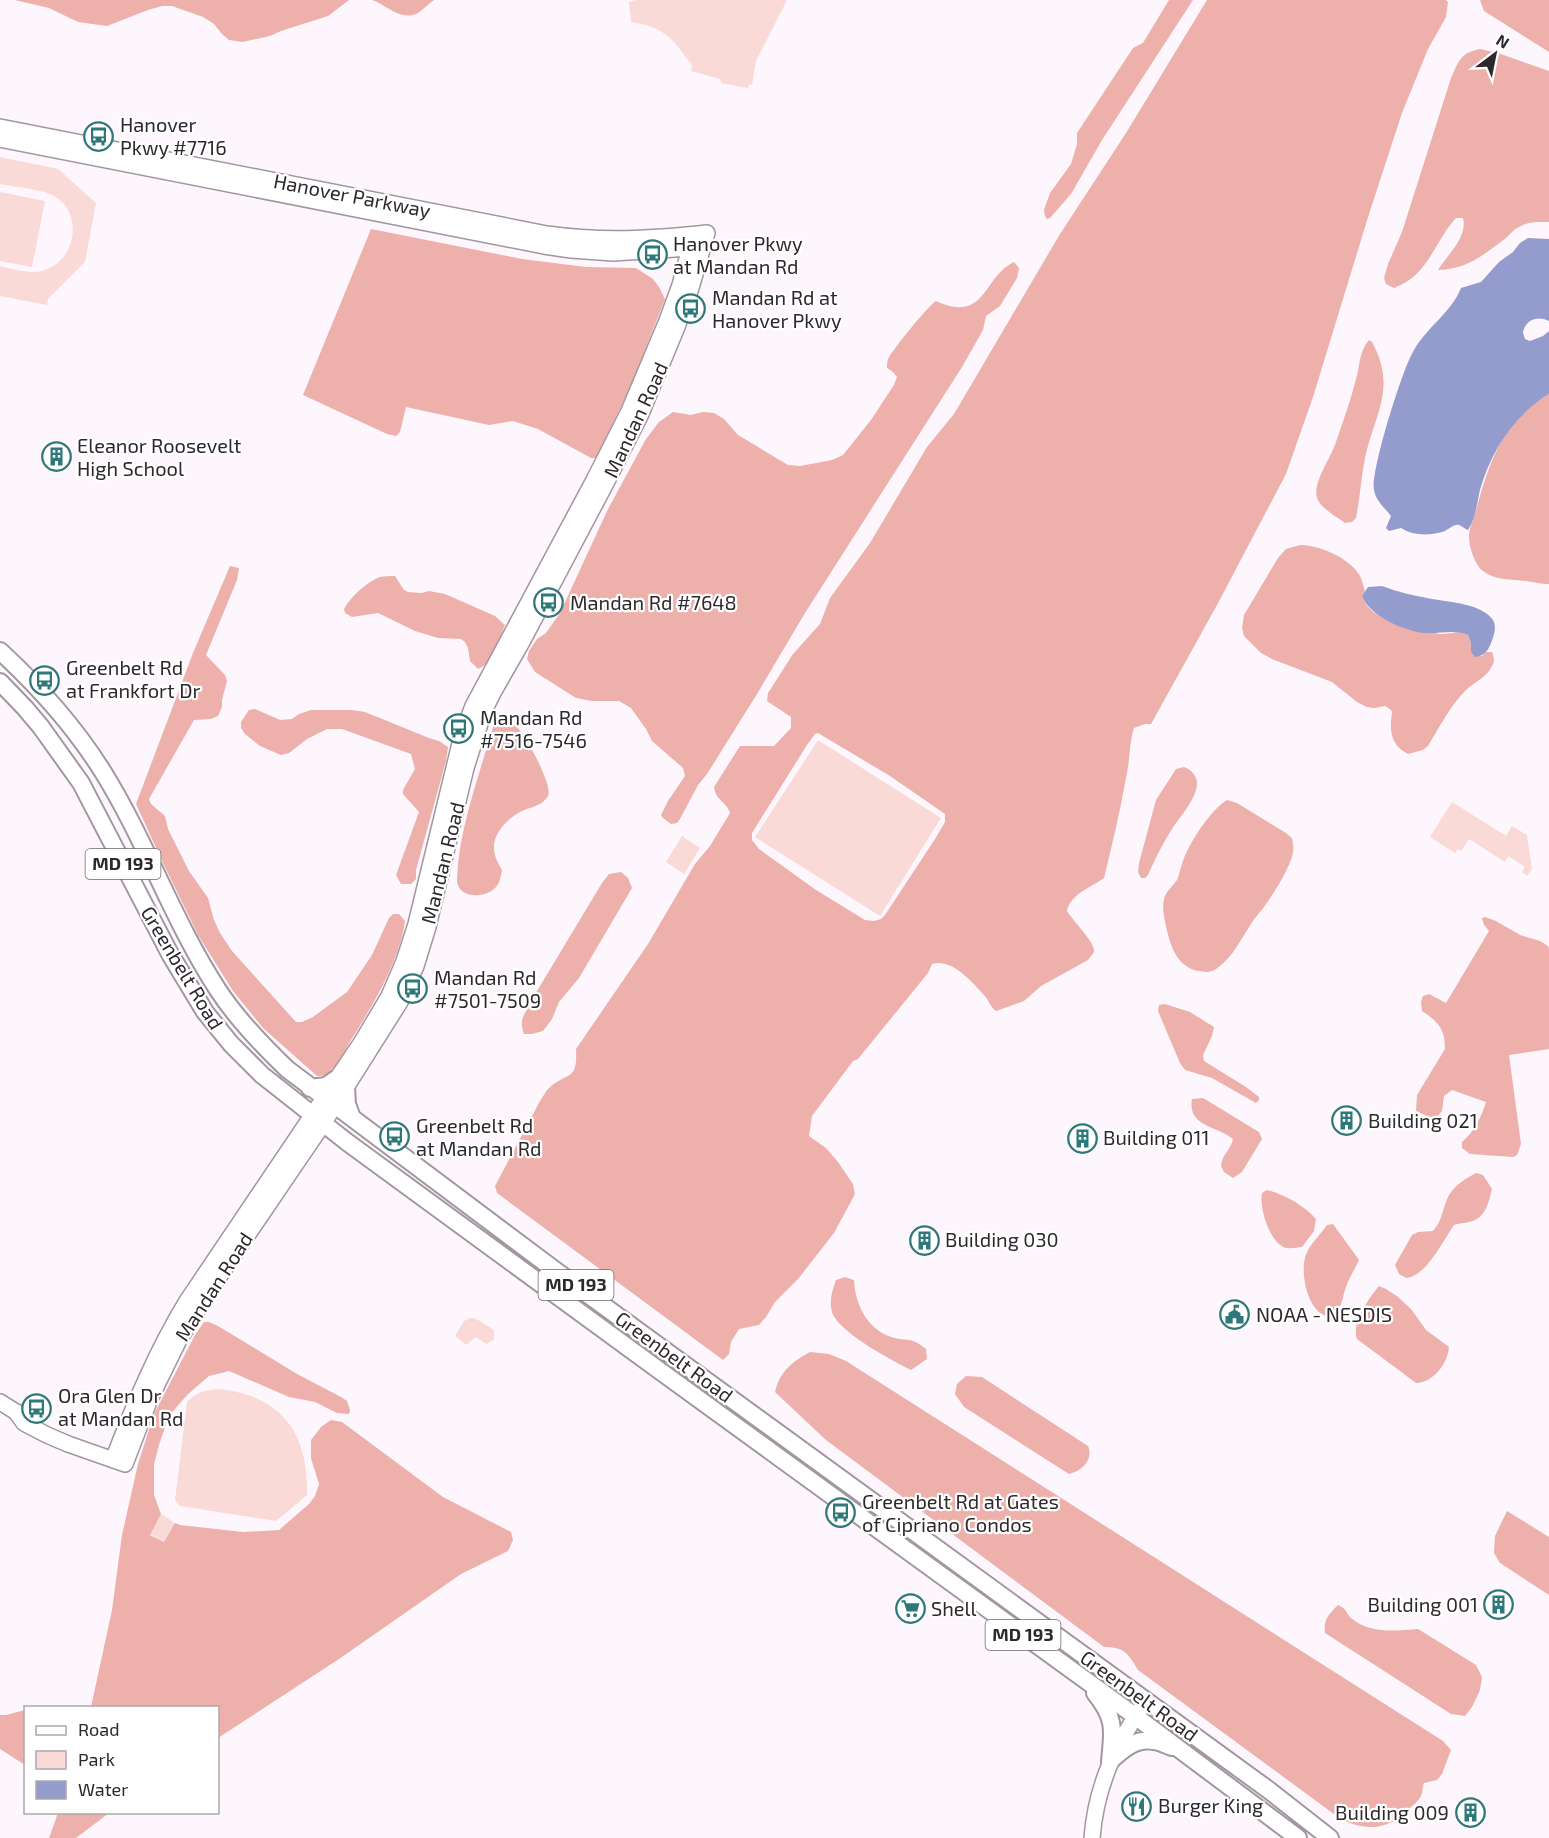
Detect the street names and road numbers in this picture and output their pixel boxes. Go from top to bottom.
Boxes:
street label: Hanover Parkway [272,168,433,222]
street label: Mandan Road [598,358,672,481]
street label: Mandan Road [415,799,469,926]
road number: MD 193 [86,849,160,879]
street label: Greenbelt Road [137,902,229,1033]
street label: Mandan Road [169,1228,257,1345]
road number: MD 193 [538,1270,614,1300]
street label: Greenbelt Road [611,1305,738,1407]
road number: MD 193 [986,1620,1060,1650]
street label: Greenbelt Road [1076,1644,1203,1746]

